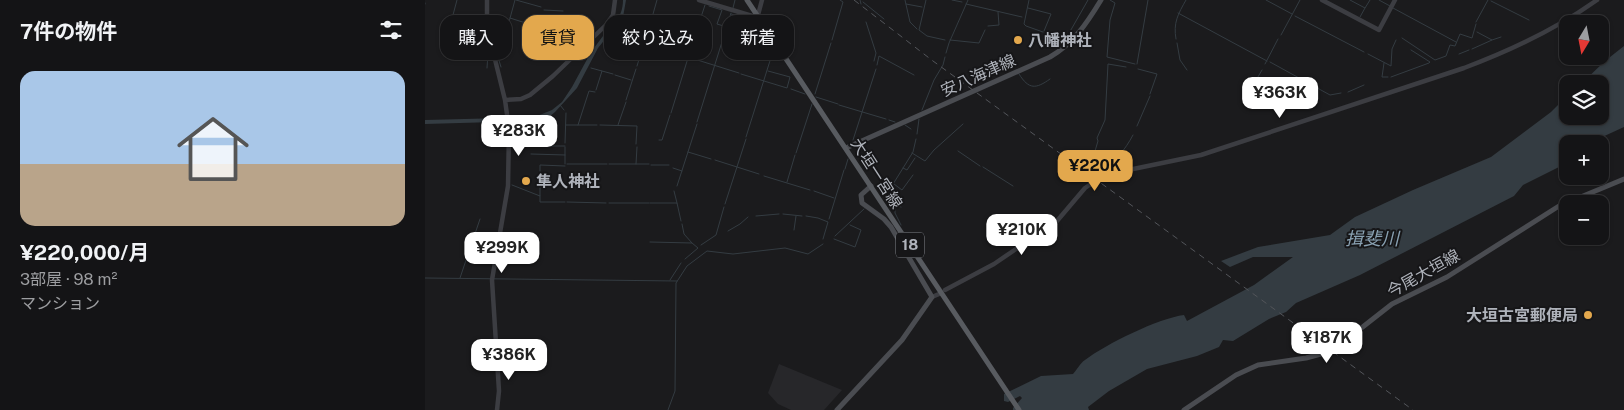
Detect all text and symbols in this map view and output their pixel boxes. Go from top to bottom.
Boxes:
chip: 購入 [440,15,512,60]
chip: 賃貸 [522,15,594,60]
chip: 絞り込み [604,15,712,60]
chip: 新着 [722,15,794,60]
north arrow [1559,15,1609,65]
map controls [1559,15,1609,245]
icon: filters [377,16,405,44]
text: 7件の物件 [20,19,117,44]
place label: 八幡神社 [1028,31,1092,50]
marker: 八幡神社 [1012,34,1024,46]
street label: 安八海津線 [938,51,1019,100]
button: layers [1559,75,1609,125]
pin: ¥363K [1245,76,1315,119]
text: ¥363K [1253,83,1307,102]
icon: home [168,104,258,194]
pin: ¥283K [484,114,554,157]
text: ¥283K [492,121,546,140]
street label: 大垣一宮線 [847,135,906,212]
button: + [1559,135,1609,185]
pin: ¥220K [1060,150,1130,192]
text: ¥220K [1069,156,1121,175]
place label: 隼人神社 [536,172,600,191]
marker: 隼人神社 [520,175,532,187]
button: − [1559,195,1609,245]
pin: ¥210K [987,214,1057,256]
text: ¥210K [997,220,1047,239]
water label: 揖斐川 [1345,228,1401,249]
pin: ¥299K [467,232,537,274]
road number: 18 [896,232,924,258]
text: ¥299K [475,238,529,257]
text: ¥220,000/月 [20,240,149,265]
street label: 今尾大垣線 [1384,246,1463,301]
text: 3部屋 · 98 m² [20,270,117,289]
text: マンション [20,294,100,313]
place label: 大垣古宮郵便局 [1466,306,1578,325]
marker: 大垣古宮郵便局 [1582,309,1594,321]
pin: ¥187K [1292,322,1362,364]
text: ¥187K [1302,328,1352,347]
pin: ¥386K [474,338,544,381]
text: ¥386K [482,345,536,364]

